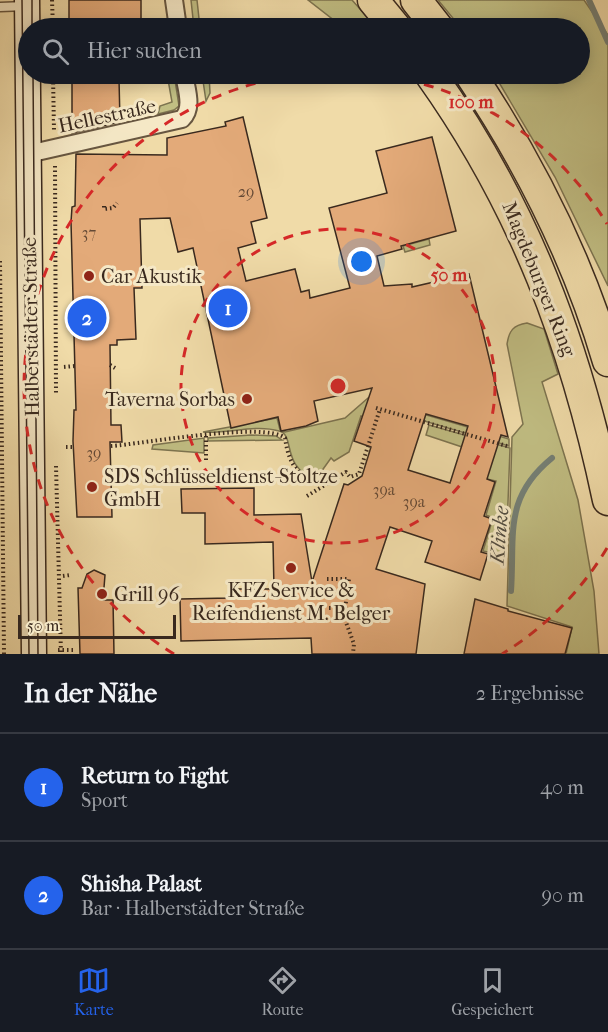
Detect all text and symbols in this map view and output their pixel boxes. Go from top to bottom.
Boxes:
search box [18,18,590,84]
icon: search [39,35,72,68]
text: Hier suchen [87,38,202,64]
text: 100 m [448,92,495,113]
street label: Hellestraße [56,94,158,138]
house number: 29 [238,182,254,201]
street label: Magdeburger Ring [497,198,581,360]
house number: 37 [82,223,96,242]
street label: Halberstädter Straße [18,237,44,417]
your location [347,247,376,276]
place label: Car Akustik [101,265,203,288]
text: 50 m [431,265,468,286]
marker: Car Akustik [82,269,96,283]
pin: 1 [208,286,248,330]
pin: 2 [68,296,106,340]
centre of rings [328,376,348,396]
place label: Taverna Sorbas [105,388,235,411]
marker: Taverna Sorbas [240,392,254,406]
house number: 39 [87,443,101,462]
place label: SDS Schlüsseldienst-Stoltze GmbH [104,465,338,511]
marker: SDS Schlüsseldienst-Stoltze GmbH [85,480,99,494]
house number: 39a [373,480,396,499]
house number: 39a [403,492,426,511]
water label: Klinke [484,505,514,567]
marker: KFZ Service & Reifendienst M. Belger [284,561,298,575]
place label: KFZ Service & Reifendienst M. Belger [192,579,391,625]
place label: Grill 96 [114,583,179,606]
marker: Grill 96 [95,587,109,601]
scale bar [18,612,176,640]
text: 50 m [27,616,59,635]
text: In der Nähe [24,678,157,709]
text: 2 Ergebnisse [476,682,584,705]
text: Return to Fight [81,763,228,789]
text: 1 [40,776,47,799]
text: 40 m [540,776,584,799]
text: Sport [81,789,128,812]
text: Shisha Palast [81,871,202,897]
text: 2 [38,884,49,907]
text: 90 m [542,884,584,907]
text: Bar · Halberstädter Straße [81,897,304,920]
tab: Karte [74,964,114,1019]
tab: Route [261,964,303,1019]
tab: Gespeichert [451,964,534,1019]

